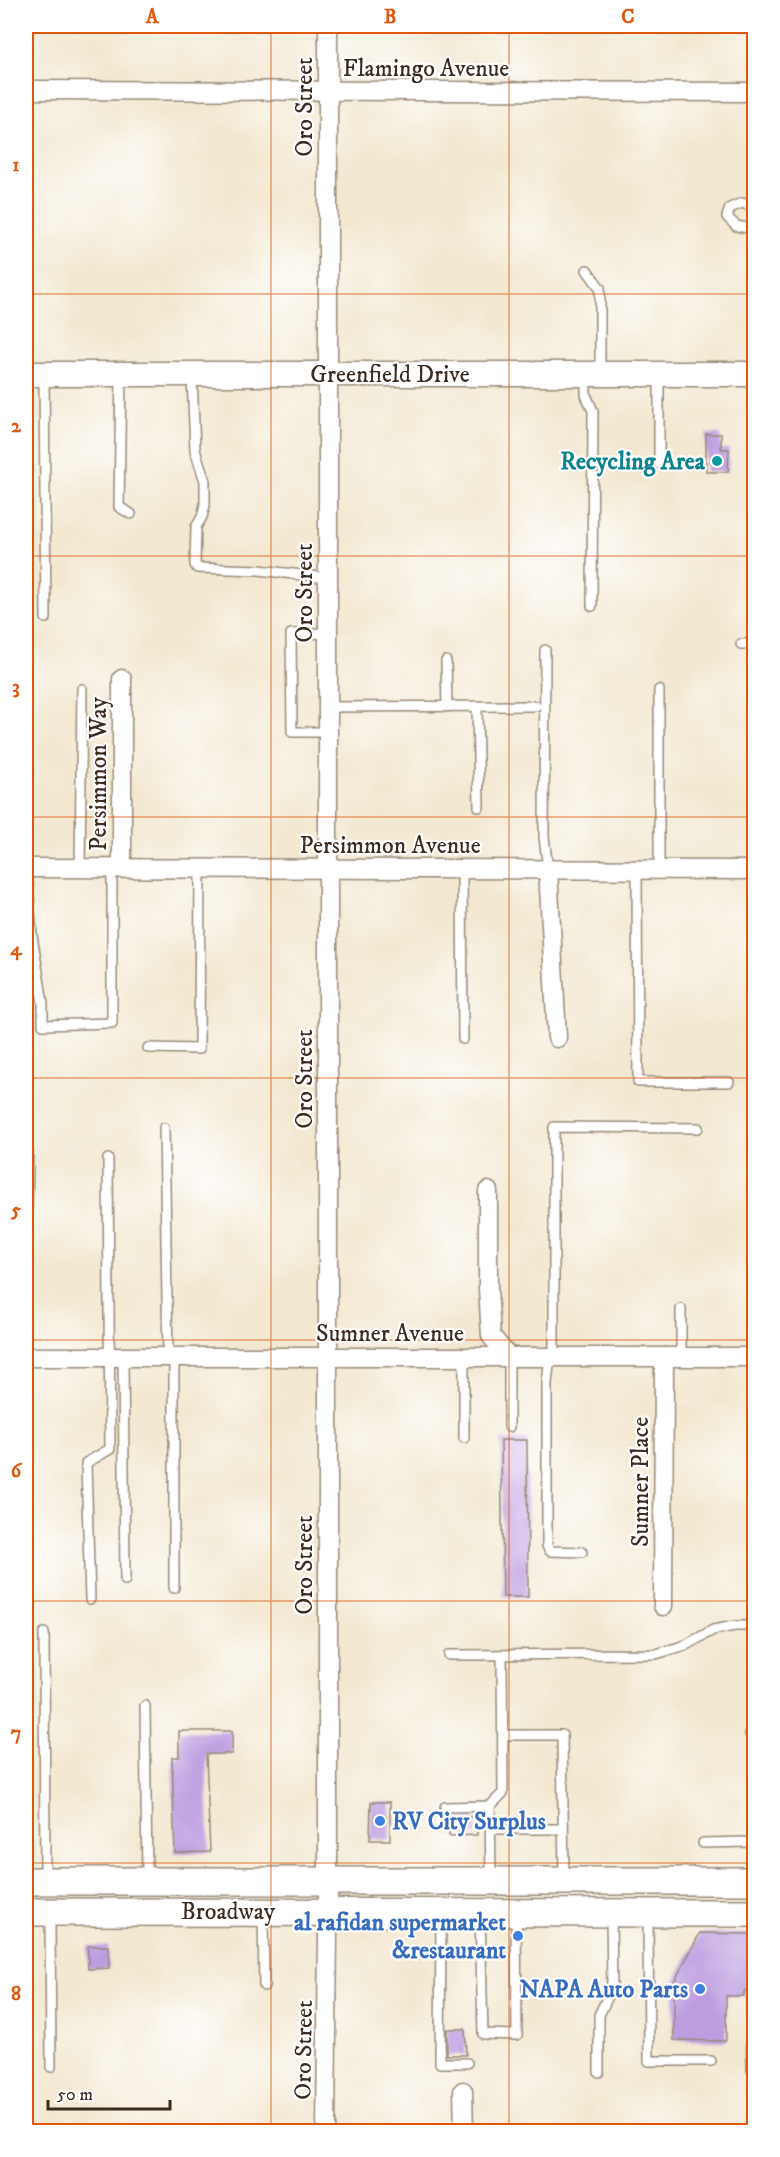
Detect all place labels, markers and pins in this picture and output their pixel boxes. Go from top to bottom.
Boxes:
place label: Recycling Area [560,447,706,477]
marker: Recycling Area [710,454,724,468]
place label: RV City Surplus [392,1807,546,1837]
marker: RV City Surplus [373,1814,387,1828]
place label: al rafidan supermarket &restaurant [294,1908,506,1966]
marker: al rafidan supermarket &restaurant [511,1929,525,1943]
place label: NAPA Auto Parts [520,1975,688,2005]
marker: NAPA Auto Parts [693,1982,707,1996]

